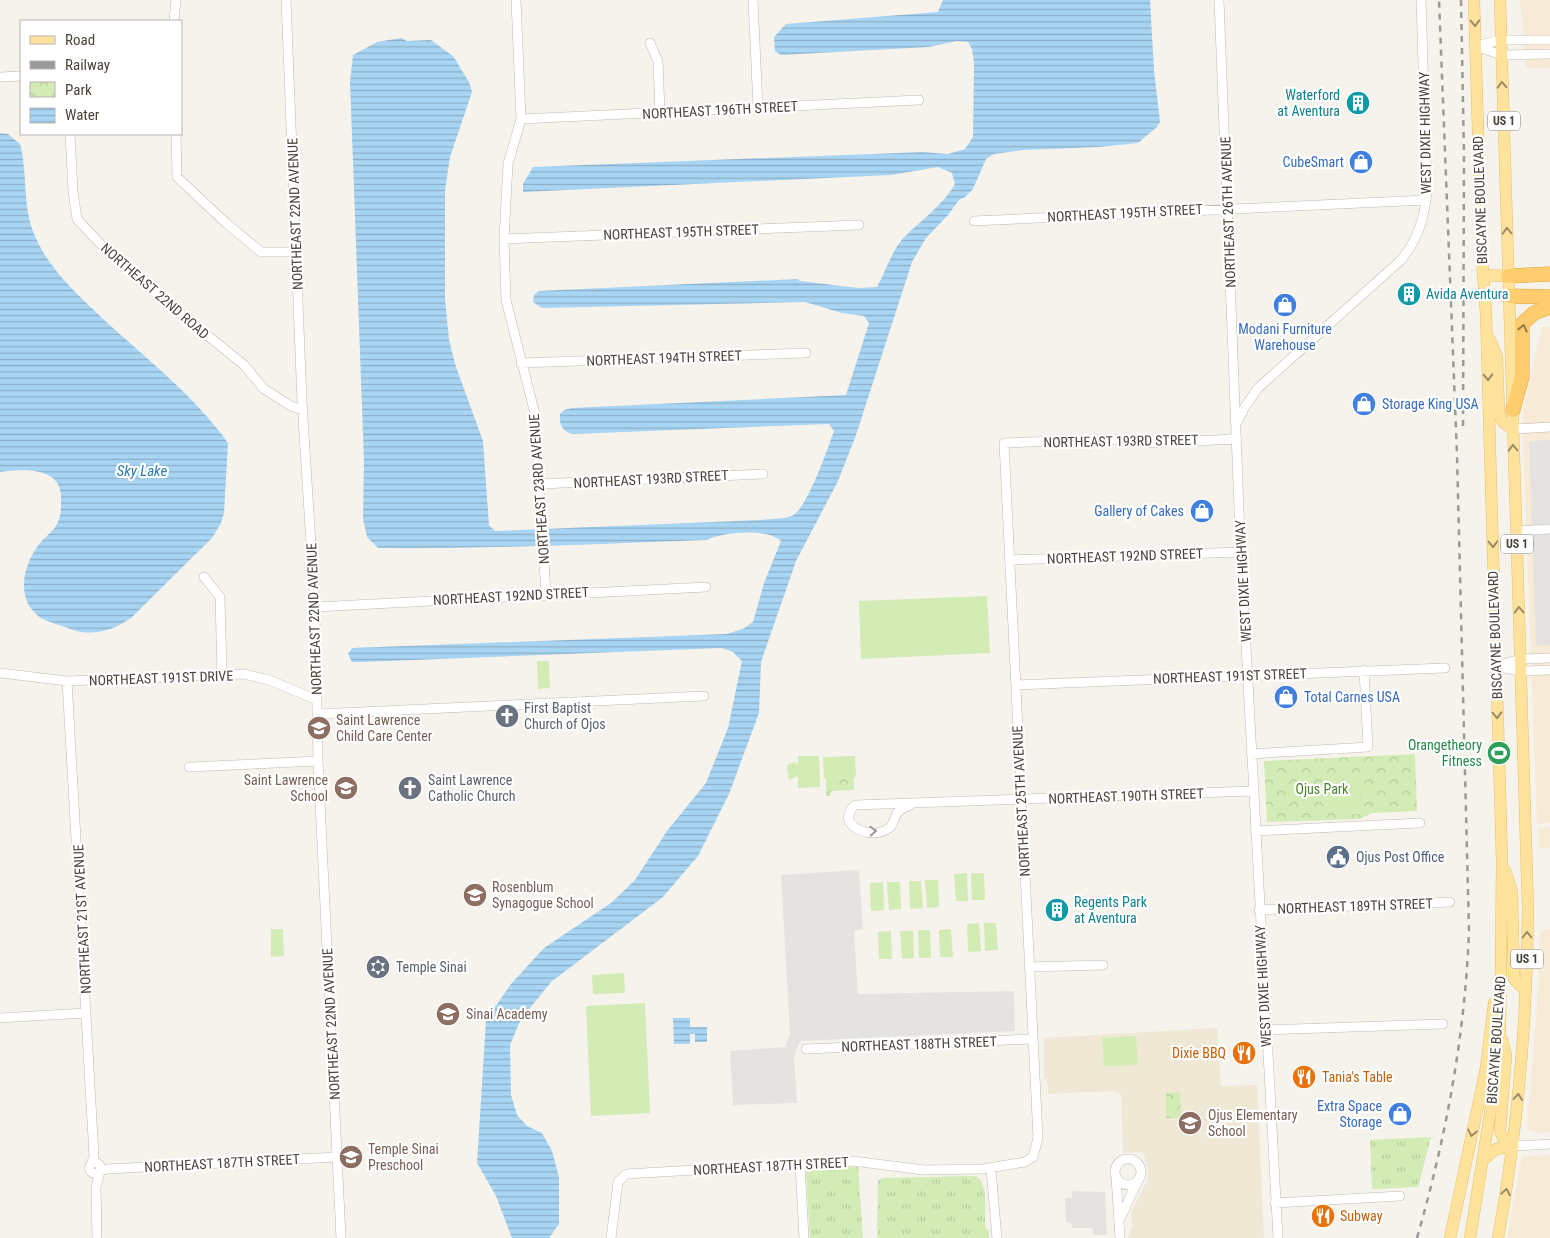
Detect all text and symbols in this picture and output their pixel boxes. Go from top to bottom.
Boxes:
one-way arrow [1469,19,1480,27]
legend [20,20,182,135]
text: Road [65,31,95,49]
text: Railway [65,56,110,74]
street label: WEST DIXIE HIGHWAY [1416,71,1434,194]
text: Park [65,81,92,99]
one-way arrow [1497,81,1508,89]
place label: Waterford at Aventura [1277,87,1340,119]
building icon: Waterford at Aventura [1345,90,1371,116]
street label: NORTHEAST 196TH STREET [642,98,798,122]
text: Water [65,106,100,124]
road number: US 1 [1488,112,1520,130]
street label: NORTHEAST 26TH AVENUE [1217,136,1239,288]
street label: BISCAYNE BOULEVARD [1470,136,1490,264]
street label: NORTHEAST 22ND AVENUE [284,138,306,290]
shop icon: CubeSmart [1348,149,1374,175]
place label: CubeSmart [1283,154,1344,170]
street label: NORTHEAST 195TH STREET [1047,201,1203,225]
street label: NORTHEAST 195TH STREET [603,221,759,243]
one-way arrow [1502,227,1512,234]
street label: NORTHEAST 22ND ROAD [98,240,212,342]
building icon: Avida Aventura [1396,281,1422,307]
place label: Avida Aventura [1426,286,1508,302]
shop icon: Modani Furniture Warehouse [1272,292,1298,318]
place label: Modani Furniture Warehouse [1238,321,1332,353]
one-way arrow [1517,324,1528,332]
street label: NORTHEAST 194TH STREET [586,347,742,369]
one-way arrow [1483,374,1493,382]
shop icon: Storage King USA [1351,391,1377,417]
place label: Storage King USA [1382,396,1479,412]
street label: NORTHEAST 23RD AVENUE [526,413,552,565]
street label: NORTHEAST 193RD STREET [1043,432,1199,450]
one-way arrow [1508,444,1519,452]
water label: Sky Lake [117,462,168,480]
street label: NORTHEAST 193RD STREET [573,467,729,491]
shop icon: Gallery of Cakes [1189,498,1215,524]
place label: Gallery of Cakes [1094,503,1184,519]
street label: WEST DIXIE HIGHWAY [1232,519,1254,643]
road number: US 1 [1501,534,1533,554]
one-way arrow [1487,540,1498,548]
street label: NORTHEAST 22ND AVENUE [303,543,325,695]
street label: NORTHEAST 192ND STREET [1047,545,1203,567]
street label: BISCAYNE BOULEVARD [1485,571,1505,699]
street label: NORTHEAST 192ND STREET [432,584,590,608]
one-way arrow [1514,606,1525,614]
street label: NORTHEAST 191ST STREET [1153,665,1307,687]
street label: NORTHEAST 191ST DRIVE [89,667,233,689]
shop icon: Total Carnes USA [1273,684,1299,710]
place label: Total Carnes USA [1304,689,1400,705]
place label: First Baptist Church of Ojos [524,700,606,732]
church icon: First Baptist Church of Ojos [494,703,520,729]
one-way arrow [1492,711,1503,719]
place label: Saint Lawrence Child Care Center [336,712,432,744]
school or university icon: Saint Lawrence Child Care Center [306,715,332,741]
street label: NORTHEAST 25TH AVENUE [1009,725,1033,877]
place label: Orangetheory Fitness [1408,737,1482,769]
sports icon: Orangetheory Fitness [1486,740,1512,766]
place label: Saint Lawrence School [244,772,328,804]
place label: Saint Lawrence Catholic Church [428,772,516,804]
school or university icon: Saint Lawrence School [333,775,359,801]
church icon: Saint Lawrence Catholic Church [397,775,423,801]
park label: Ojus Park [1296,781,1349,797]
street label: NORTHEAST 190TH STREET [1048,785,1204,807]
one-way arrow [870,826,878,837]
street label: NORTHEAST 21ST AVENUE [70,844,94,994]
public building icon: Ojus Post Office [1325,844,1351,870]
place label: Ojus Post Office [1356,849,1445,865]
place label: Rosenblum Synagogue School [492,879,594,911]
school or university icon: Rosenblum Synagogue School [462,882,488,908]
place label: Regents Park at Aventura [1074,894,1148,926]
street label: NORTHEAST 189TH STREET [1277,895,1433,917]
building icon: Regents Park at Aventura [1044,897,1070,923]
street label: WEST DIXIE HIGHWAY [1252,924,1274,1048]
one-way arrow [1522,931,1532,938]
street label: NORTHEAST 22ND AVENUE [319,948,343,1100]
road number: US 1 [1511,950,1543,969]
synagogue icon: Temple Sinai [365,954,391,980]
place label: Temple Sinai [396,959,467,975]
street label: BISCAYNE BOULEVARD [1484,975,1508,1105]
school or university icon: Sinai Academy [435,1001,461,1027]
place label: Sinai Academy [466,1006,548,1022]
street label: NORTHEAST 188TH STREET [841,1033,997,1055]
restaurant icon: Dixie BBQ [1231,1040,1257,1066]
place label: Dixie BBQ [1172,1045,1226,1061]
restaurant icon: Tania's Table [1291,1064,1317,1090]
place label: Tania's Table [1322,1069,1393,1085]
one-way arrow [1513,1093,1524,1101]
place label: Extra Space Storage [1317,1098,1382,1130]
shop icon: Extra Space Storage [1387,1101,1413,1127]
place label: Ojus Elementary School [1208,1107,1298,1139]
school or university icon: Ojus Elementary School [1177,1110,1203,1136]
one-way arrow [1468,1129,1478,1137]
place label: Temple Sinai Preschool [368,1141,439,1173]
school or university icon: Temple Sinai Preschool [338,1144,364,1170]
street label: NORTHEAST 187TH STREET [144,1151,300,1175]
street label: NORTHEAST 187TH STREET [693,1154,849,1178]
one-way arrow [1500,1187,1511,1195]
restaurant icon: Subway [1310,1203,1336,1229]
place label: Subway [1340,1208,1383,1224]

